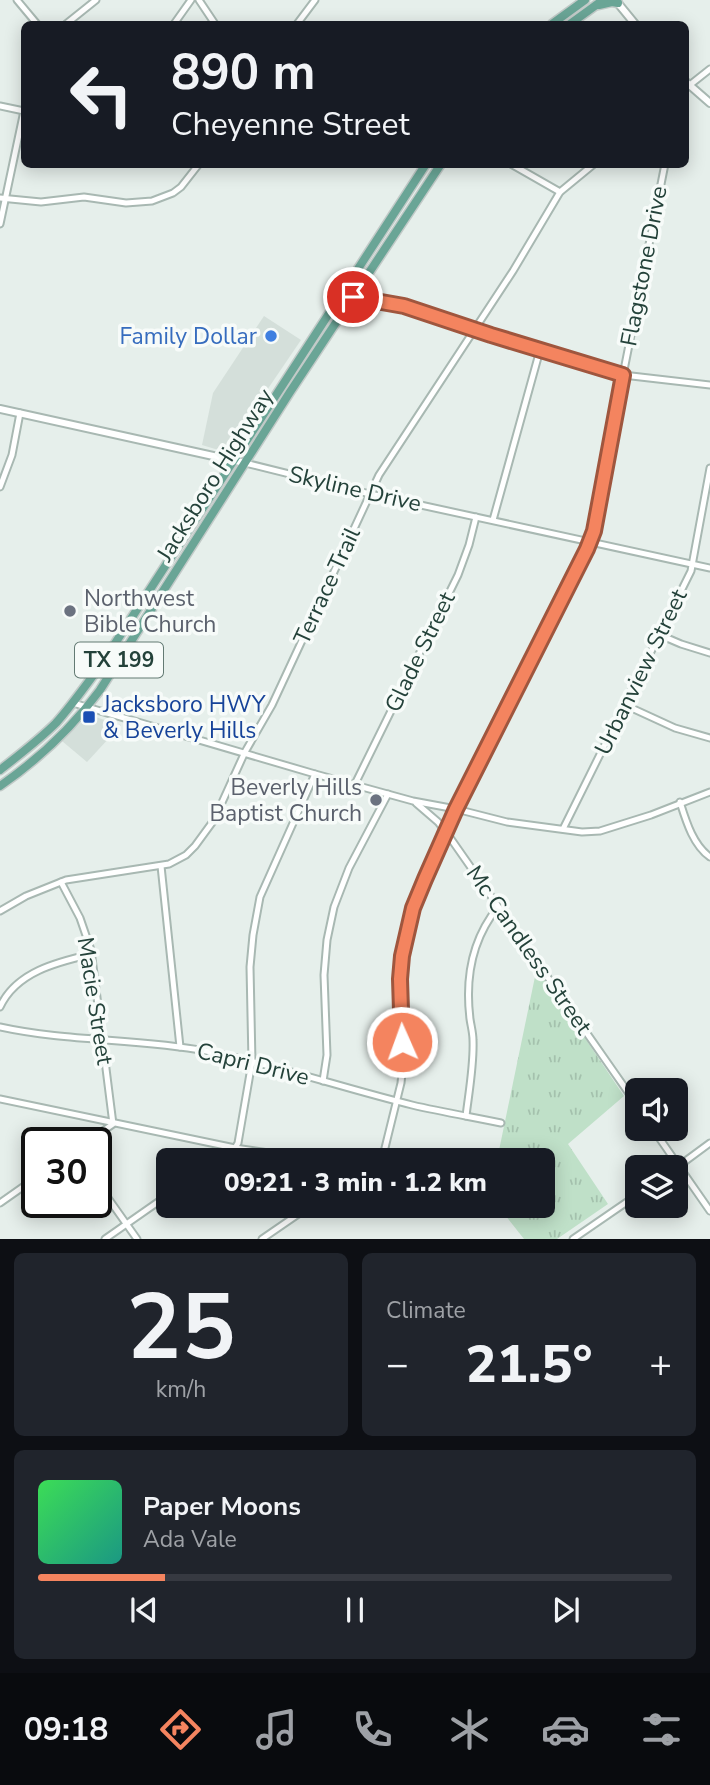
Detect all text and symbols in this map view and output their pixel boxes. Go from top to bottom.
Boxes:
text: 890 m [171,39,315,106]
icon: left [56,49,147,140]
text: Cheyenne Street [171,103,410,146]
street label: Flagstone Drive [613,183,675,349]
pin [323,267,383,327]
icon: arrive [334,278,372,316]
place label: Family Dollar [119,321,258,352]
marker: Family Dollar [263,328,279,344]
street label: Jacksboro Highway [149,383,281,568]
street label: Skyline Drive [286,459,424,519]
street label: Terrace Trail [286,522,368,650]
place label: Northwest Bible Church [84,583,216,640]
street label: Urbanview Street [587,583,695,760]
street label: Glade Street [378,586,463,717]
marker: Northwest Bible Church [62,603,78,619]
road number: TX 199 [75,642,163,678]
place label: Jacksboro HWY & Beverly Hills [102,689,266,746]
marker: Jacksboro HWY & Beverly Hills [81,709,97,725]
place label: Beverly Hills Baptist Church [209,772,362,829]
marker: Beverly Hills Baptist Church [368,792,384,808]
street label: Mc Candless Street [459,859,600,1041]
street label: Macie Street [70,935,121,1068]
position arrow [365,1005,439,1079]
street label: Capri Drive [194,1035,312,1093]
map controls [625,1078,688,1218]
button: sound [625,1078,688,1141]
speed limit sign: 30 [21,1127,112,1218]
button: layers [625,1155,688,1218]
text: 09:21 · 3 min · 1.2 km [224,1165,487,1200]
text: 25 [126,1266,236,1390]
text: Climate [386,1295,466,1326]
text: 21.5° [465,1329,593,1400]
text: − [386,1339,409,1390]
text: + [649,1339,672,1390]
text: km/h [156,1374,206,1405]
text: Paper Moons [143,1489,301,1524]
text: Ada Vale [143,1524,237,1555]
icon: previous [125,1591,163,1629]
icon: pause [336,1591,374,1629]
icon: next [547,1591,585,1629]
icon: directions [156,1705,205,1754]
icon: music [252,1705,301,1754]
icon: phone [348,1705,397,1754]
icon: climate [445,1705,494,1754]
icon: car [541,1705,590,1754]
icon: filters [637,1705,686,1754]
text: 09:18 [24,1708,108,1751]

